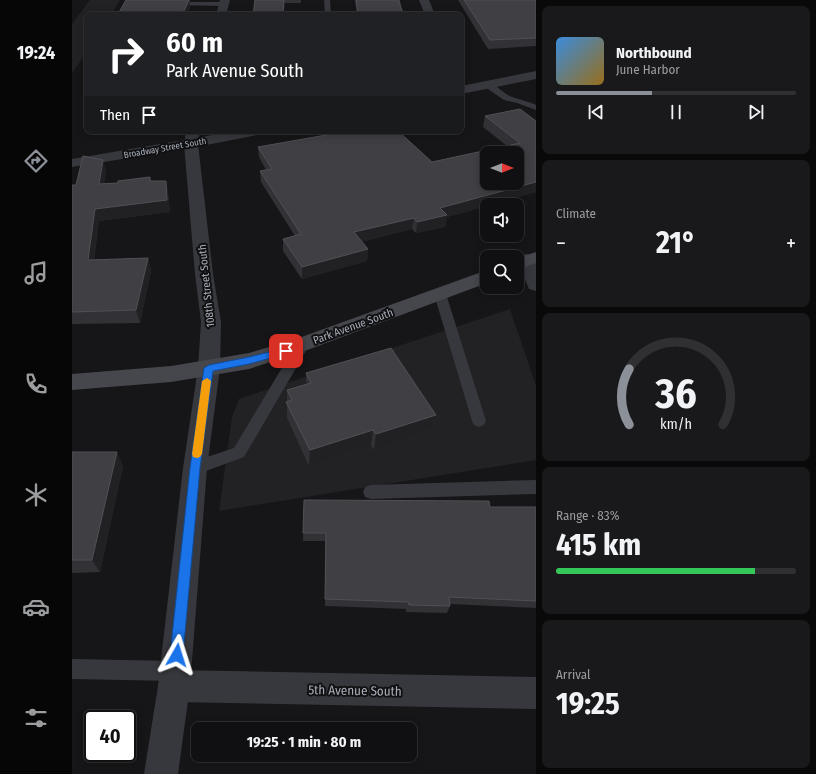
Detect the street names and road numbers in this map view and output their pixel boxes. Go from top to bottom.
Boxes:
street label: Broadway Street South [123,136,207,160]
street label: 108th Street South [196,244,217,328]
street label: Park Avenue South [311,306,395,347]
street label: 5th Avenue South [308,682,402,699]

